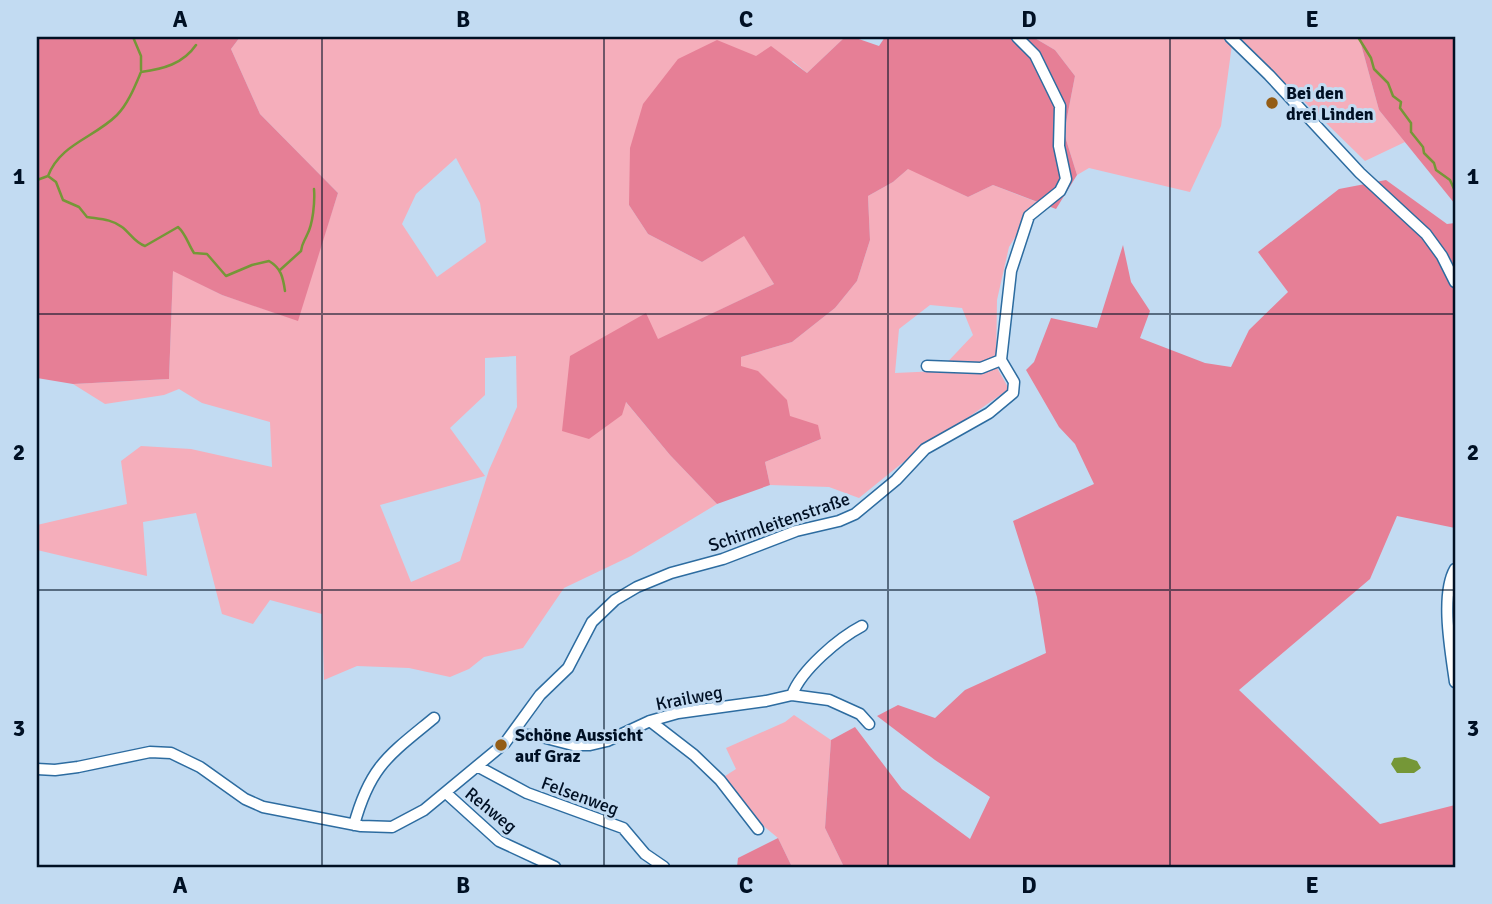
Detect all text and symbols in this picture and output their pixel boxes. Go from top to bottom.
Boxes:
text: A [173,5,188,34]
text: B [456,5,470,34]
text: C [739,5,753,34]
text: D [1021,5,1037,34]
text: E [1305,5,1319,34]
place label: Bei den drei Linden [1286,82,1374,125]
marker: Bei den drei Linden [1264,95,1280,111]
text: 1 [13,162,25,191]
text: 1 [1467,162,1479,191]
text: 2 [13,438,25,467]
text: 2 [1467,438,1479,467]
street label: Schirmleitenstraße [705,487,853,557]
street label: Krailweg [654,681,724,715]
text: 3 [13,714,25,743]
text: 3 [1467,714,1479,743]
place label: Schöne Aussicht auf Graz [515,724,643,767]
marker: Schöne Aussicht auf Graz [493,737,509,753]
street label: Felsenweg [538,772,622,820]
street label: Rehweg [461,782,521,838]
text: A [173,871,188,900]
text: B [456,871,470,900]
text: C [739,871,753,900]
text: D [1021,871,1037,900]
text: E [1305,871,1319,900]

